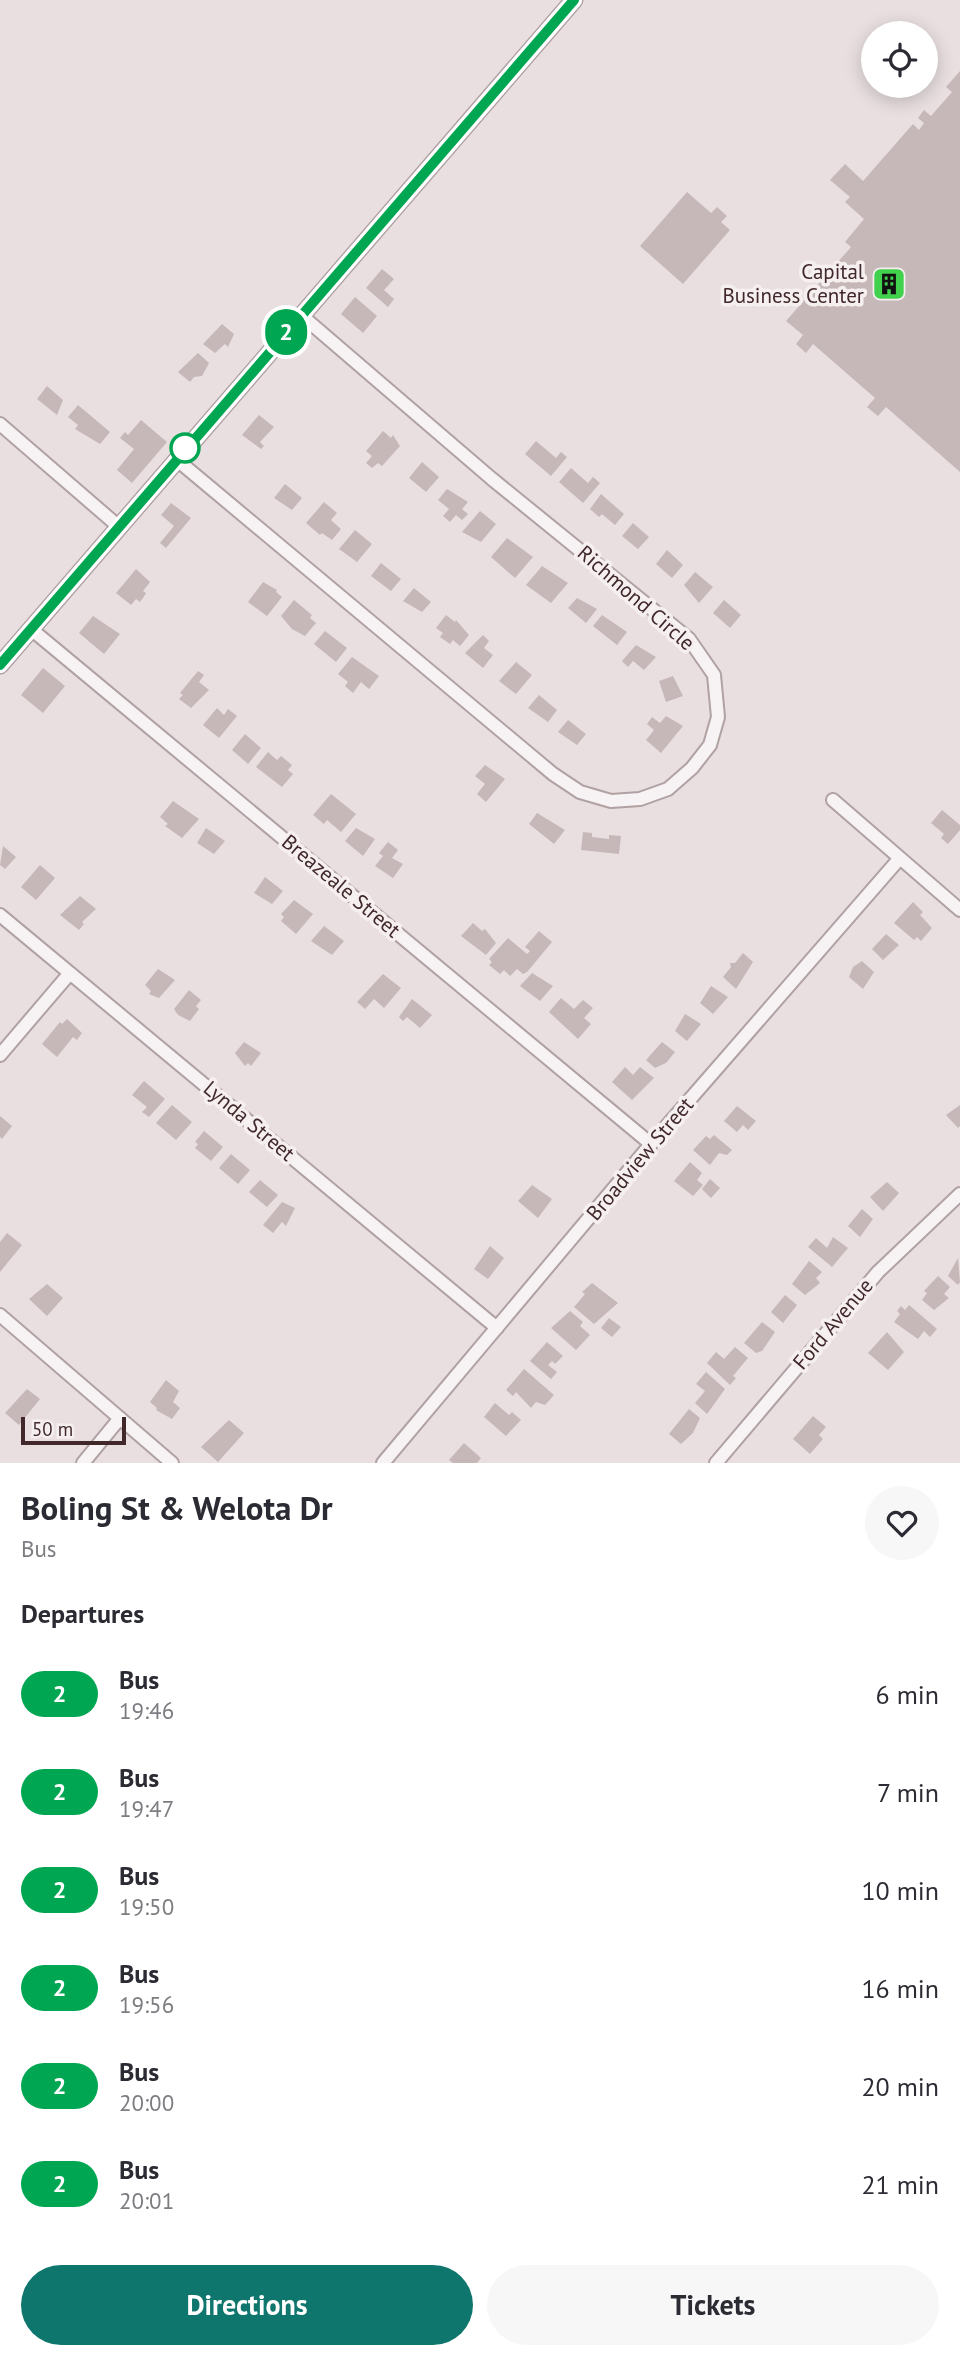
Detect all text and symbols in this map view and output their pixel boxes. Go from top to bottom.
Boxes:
map controls [861,21,938,98]
button: locate [861,21,938,98]
place label: Capital Business Center [722,258,864,309]
building icon: Capital Business Center [870,265,908,303]
line badge: 2 [263,309,309,355]
text: 2 [279,316,293,347]
unlabelled marker [170,433,200,463]
street label: Richmond Circle [572,539,701,656]
street label: Breazeale Street [276,828,406,943]
street label: Lynda Street [198,1075,301,1167]
street label: Broadview Street [580,1092,699,1226]
street label: Ford Avenue [787,1272,879,1375]
scale bar [21,1414,126,1446]
text: 50 m [32,1417,73,1441]
text: Boling St & Welota Dr [21,1486,333,1529]
button: heart [865,1486,939,1560]
text: Bus [21,1534,57,1563]
text: Departures [21,1597,144,1630]
text: Bus [119,1663,159,1696]
text: 2 [53,1678,66,1709]
text: 6 min [876,1678,939,1711]
text: 19:46 [119,1696,174,1725]
text: Bus [119,1761,159,1794]
text: 2 [53,1776,66,1807]
text: 7 min [877,1776,939,1809]
text: 19:47 [119,1794,174,1823]
text: Bus [119,1859,159,1892]
text: 2 [53,1874,66,1905]
text: 10 min [861,1874,939,1907]
text: 19:50 [119,1892,174,1921]
text: Bus [119,1957,159,1990]
text: 2 [53,1972,66,2003]
text: 16 min [861,1972,939,2005]
text: 19:56 [119,1990,174,2019]
text: Bus [119,2055,159,2088]
text: 2 [53,2070,66,2101]
text: 20 min [861,2070,939,2103]
text: 20:00 [119,2088,174,2117]
text: Bus [119,2153,159,2186]
text: 2 [53,2168,66,2199]
text: 21 min [861,2168,939,2201]
text: 20:01 [119,2186,174,2215]
button: Directions [21,2265,473,2345]
button: Tickets [487,2265,939,2345]

